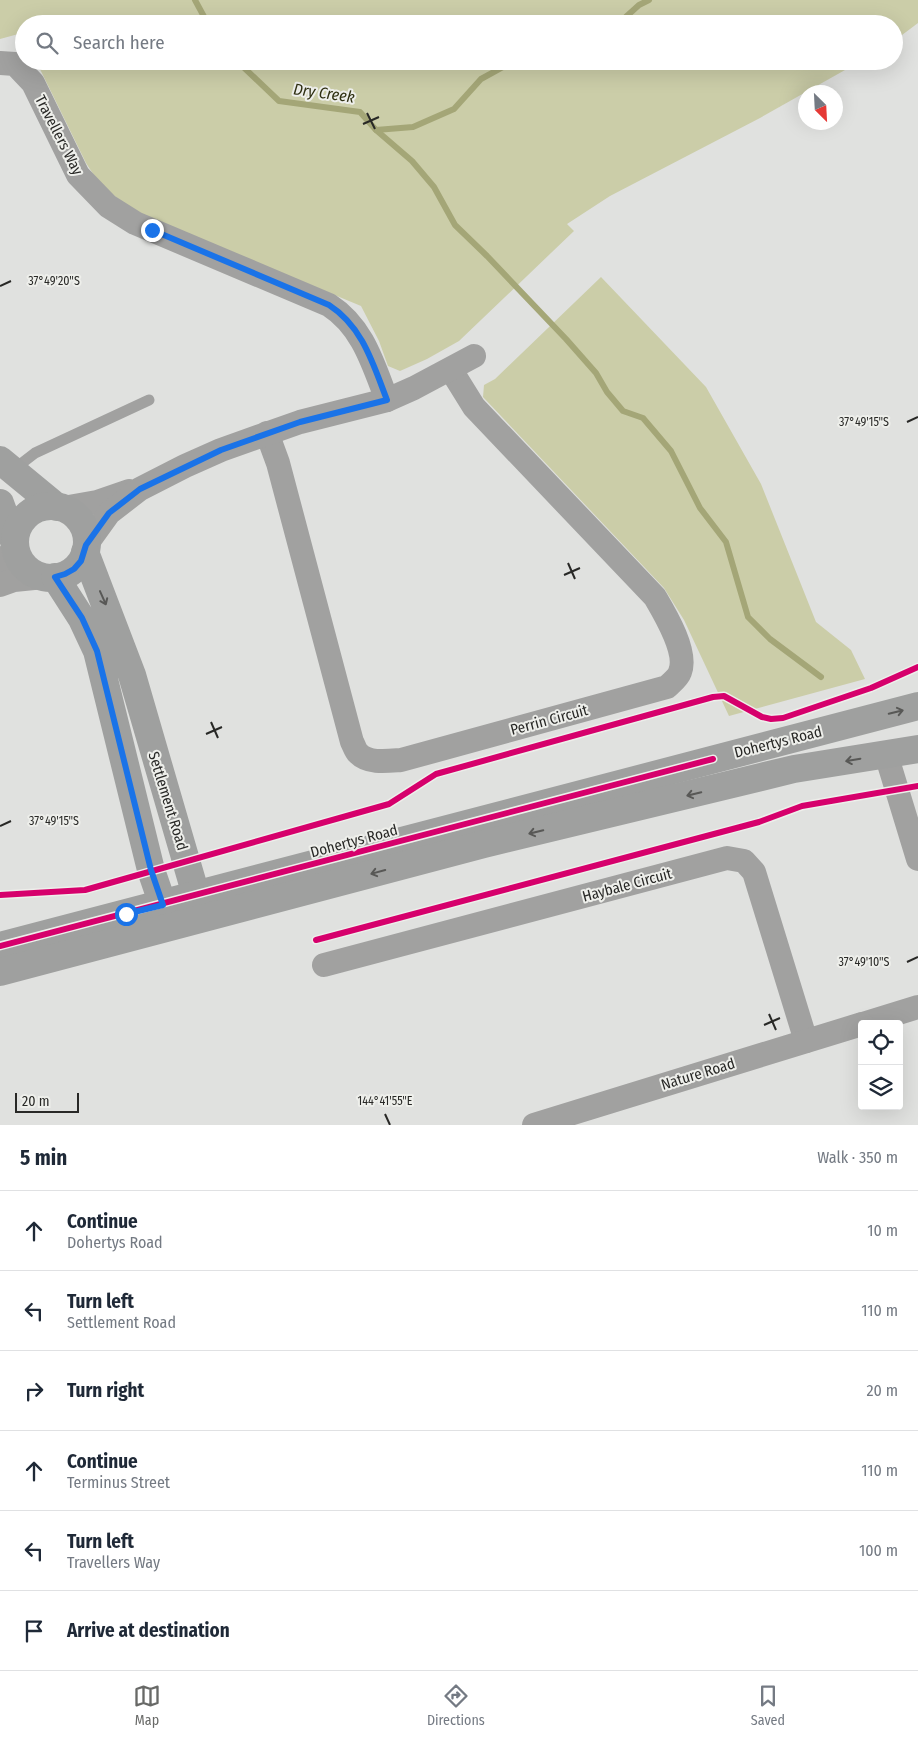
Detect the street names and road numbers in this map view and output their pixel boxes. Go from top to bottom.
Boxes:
street label: Travellers Way [31,92,87,178]
street label: Perrin Circuit [508,701,590,739]
street label: Dohertys Road [732,722,824,762]
street label: Settlement Road [144,750,192,852]
street label: Dohertys Road [308,821,400,861]
street label: Haybale Circuit [580,864,674,906]
street label: Nature Road [659,1054,737,1094]

